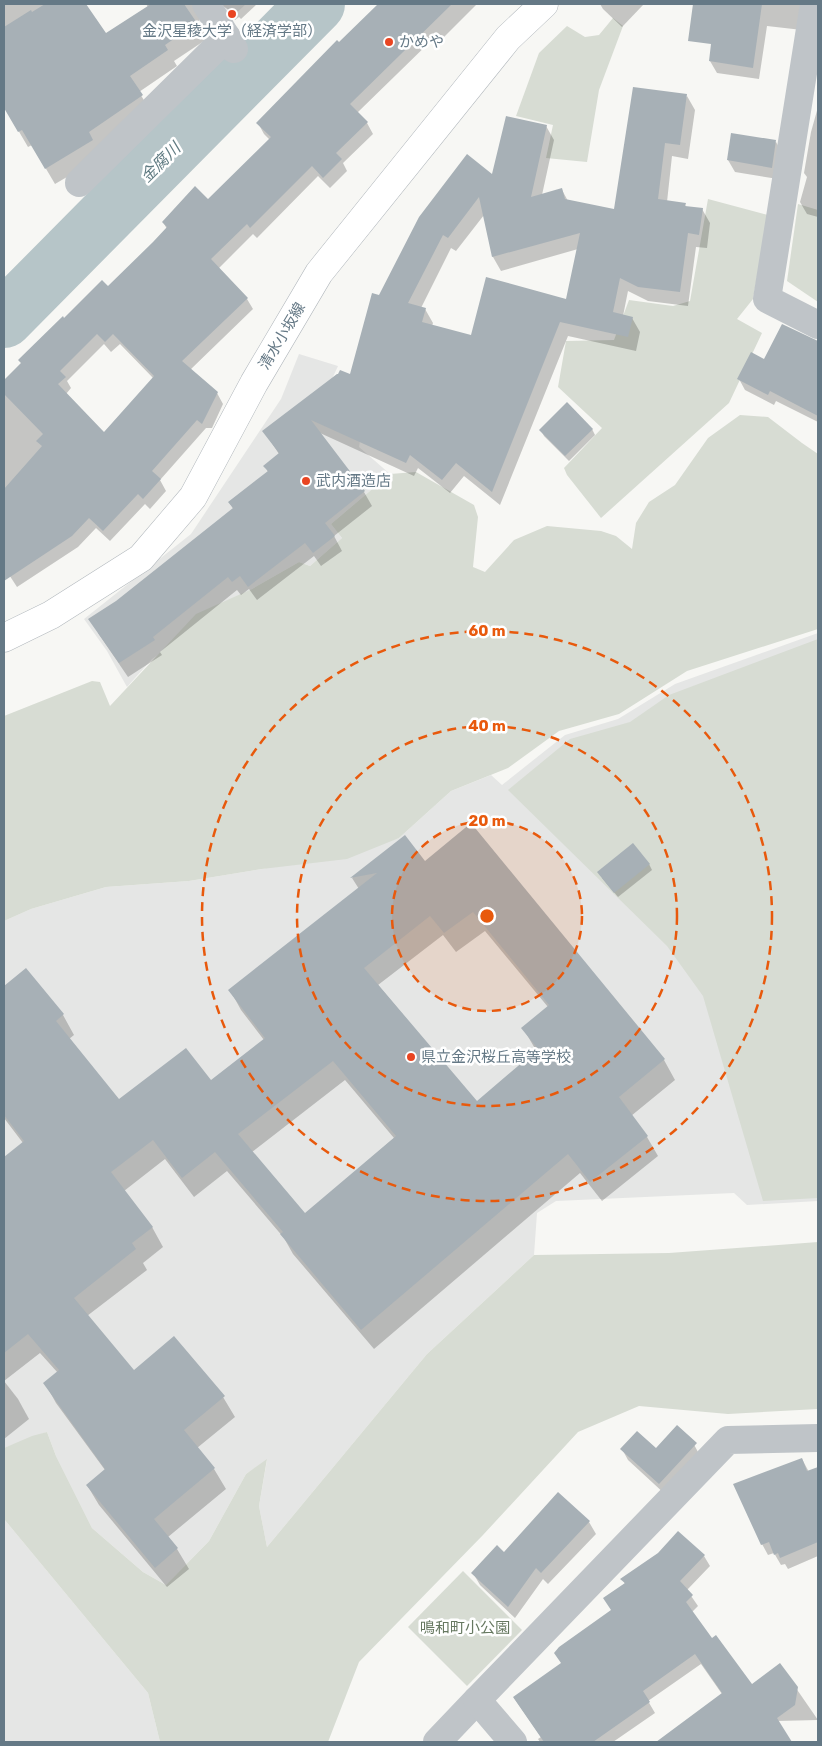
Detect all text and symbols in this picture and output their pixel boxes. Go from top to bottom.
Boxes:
marker: 金沢星稜大学（経済学部） [226,8,238,20]
place label: 金沢星稜大学（経済学部） [142,22,322,40]
place label: かめや [399,33,444,51]
marker: かめや [383,36,395,48]
water label: 金腐川 [137,137,185,186]
street label: 清水小坂線 [255,299,309,373]
place label: 武内酒造店 [316,472,391,490]
marker: 武内酒造店 [300,475,312,487]
text: 60 m [469,622,505,640]
text: 40 m [468,717,506,735]
text: 20 m [469,812,505,830]
centre of rings [478,907,496,925]
place label: 県立金沢桜丘高等学校 [421,1048,571,1066]
marker: 県立金沢桜丘高等学校 [405,1051,417,1063]
park label: 鳴和町小公園 [420,1619,510,1637]

